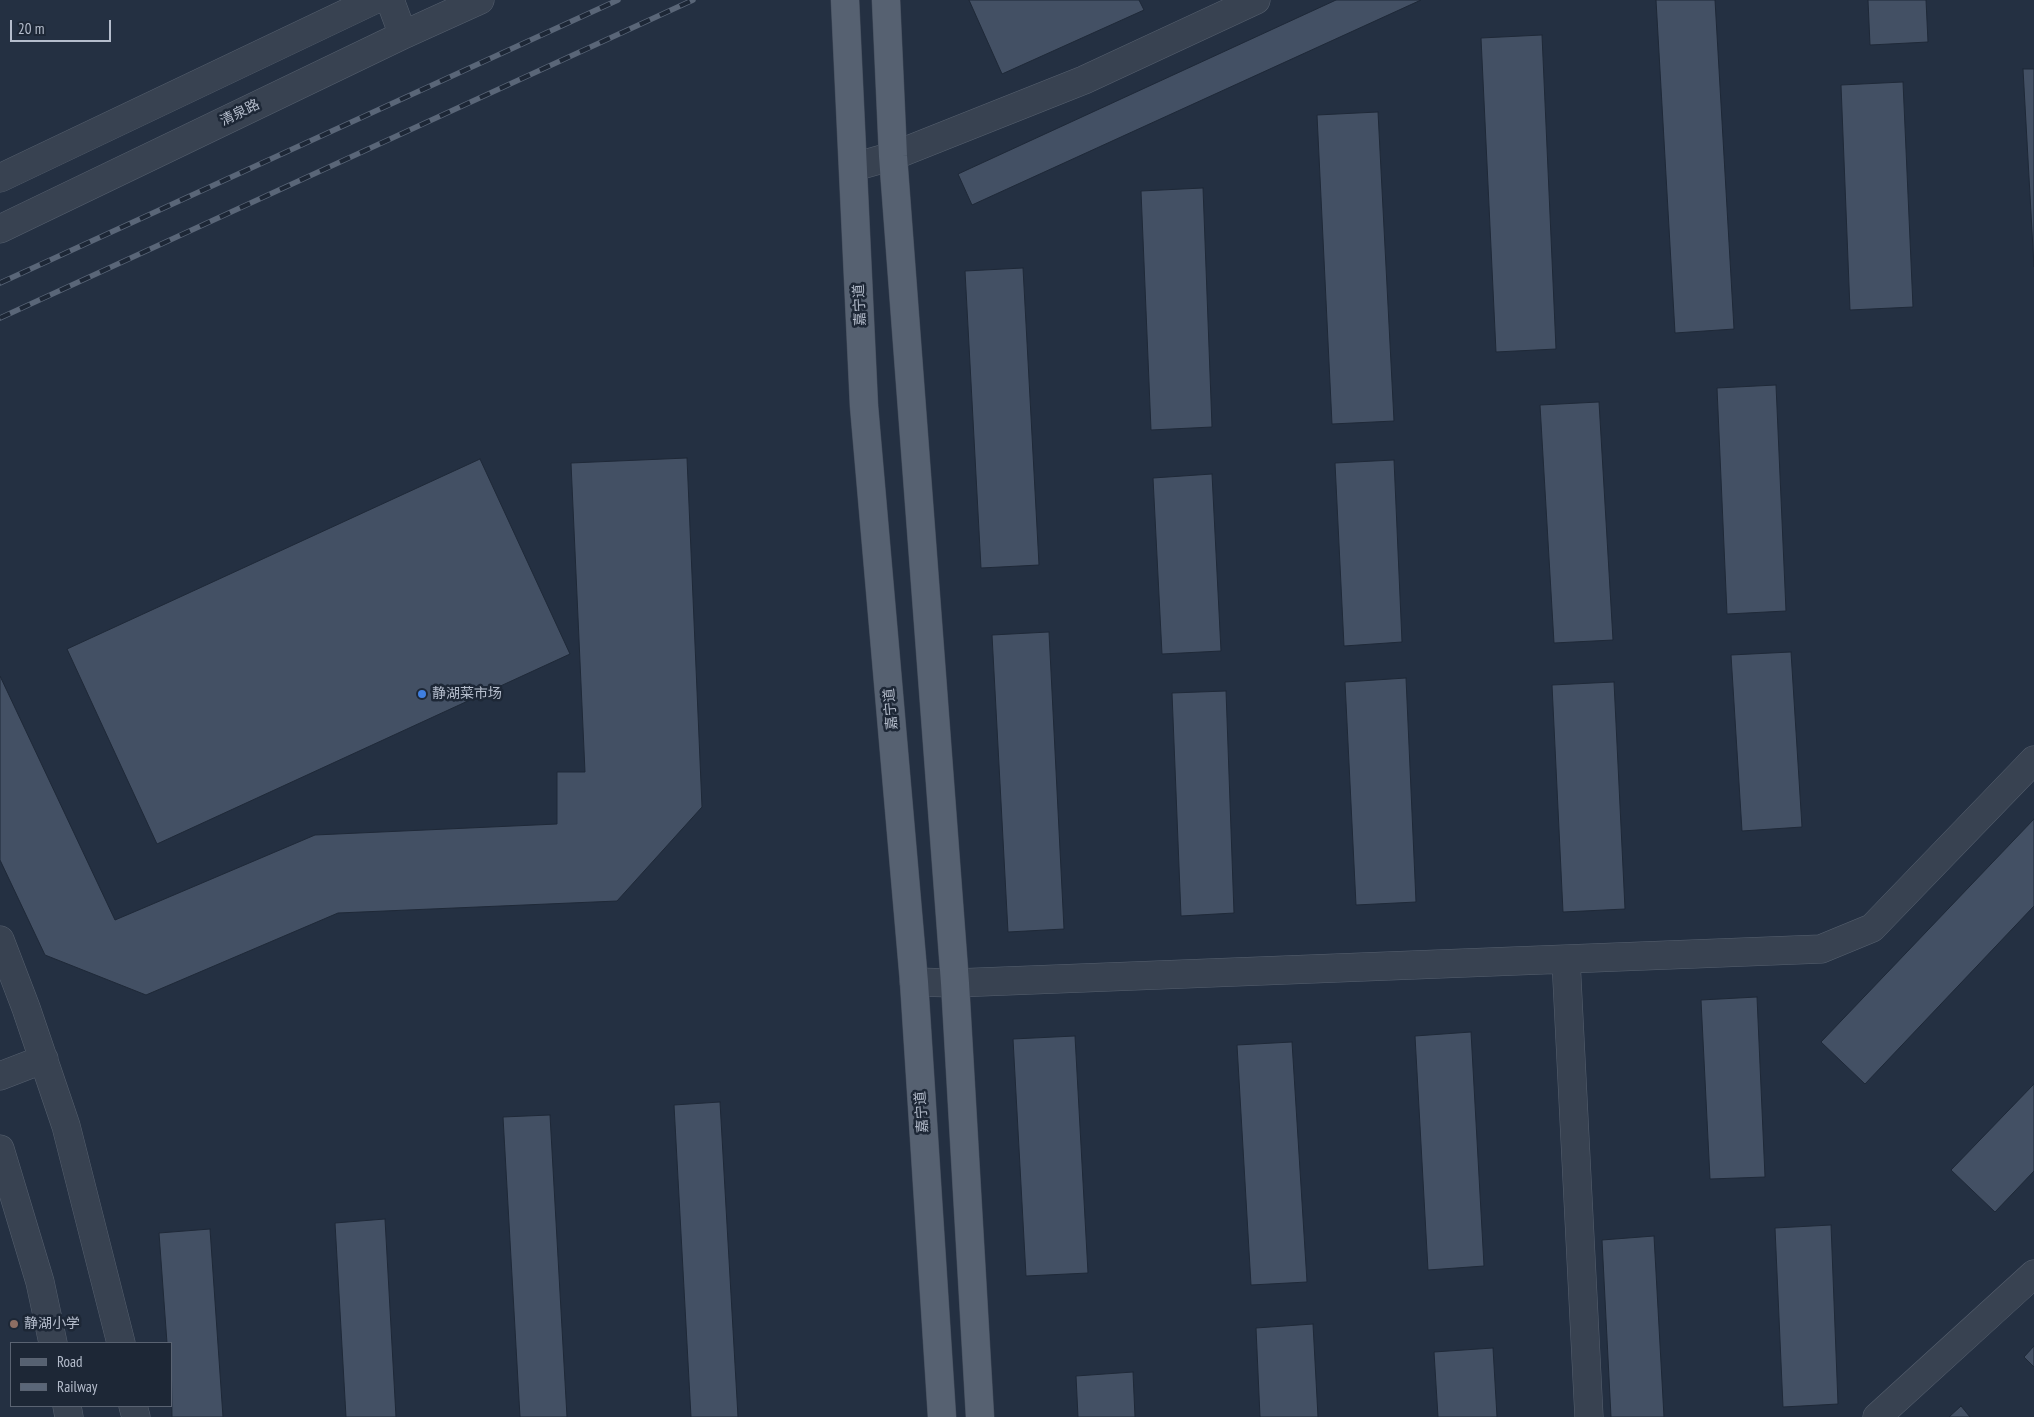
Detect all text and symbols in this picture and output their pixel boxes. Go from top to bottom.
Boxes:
scale bar [12,10,114,42]
text: 20 m [18,19,44,38]
street label: 清泉路 [217,96,263,130]
street label: 嘉宁道 [851,284,869,326]
place label: 静湖菜市场 [432,686,502,702]
street label: 嘉宁道 [881,687,901,731]
marker: 静湖菜市场 [416,688,428,700]
street label: 嘉宁道 [912,1090,932,1134]
place label: 静湖小学 [24,1316,80,1332]
marker: 静湖小学 [8,1318,20,1330]
legend [10,1342,172,1407]
text: Road [57,1352,83,1371]
text: Railway [57,1377,97,1396]

